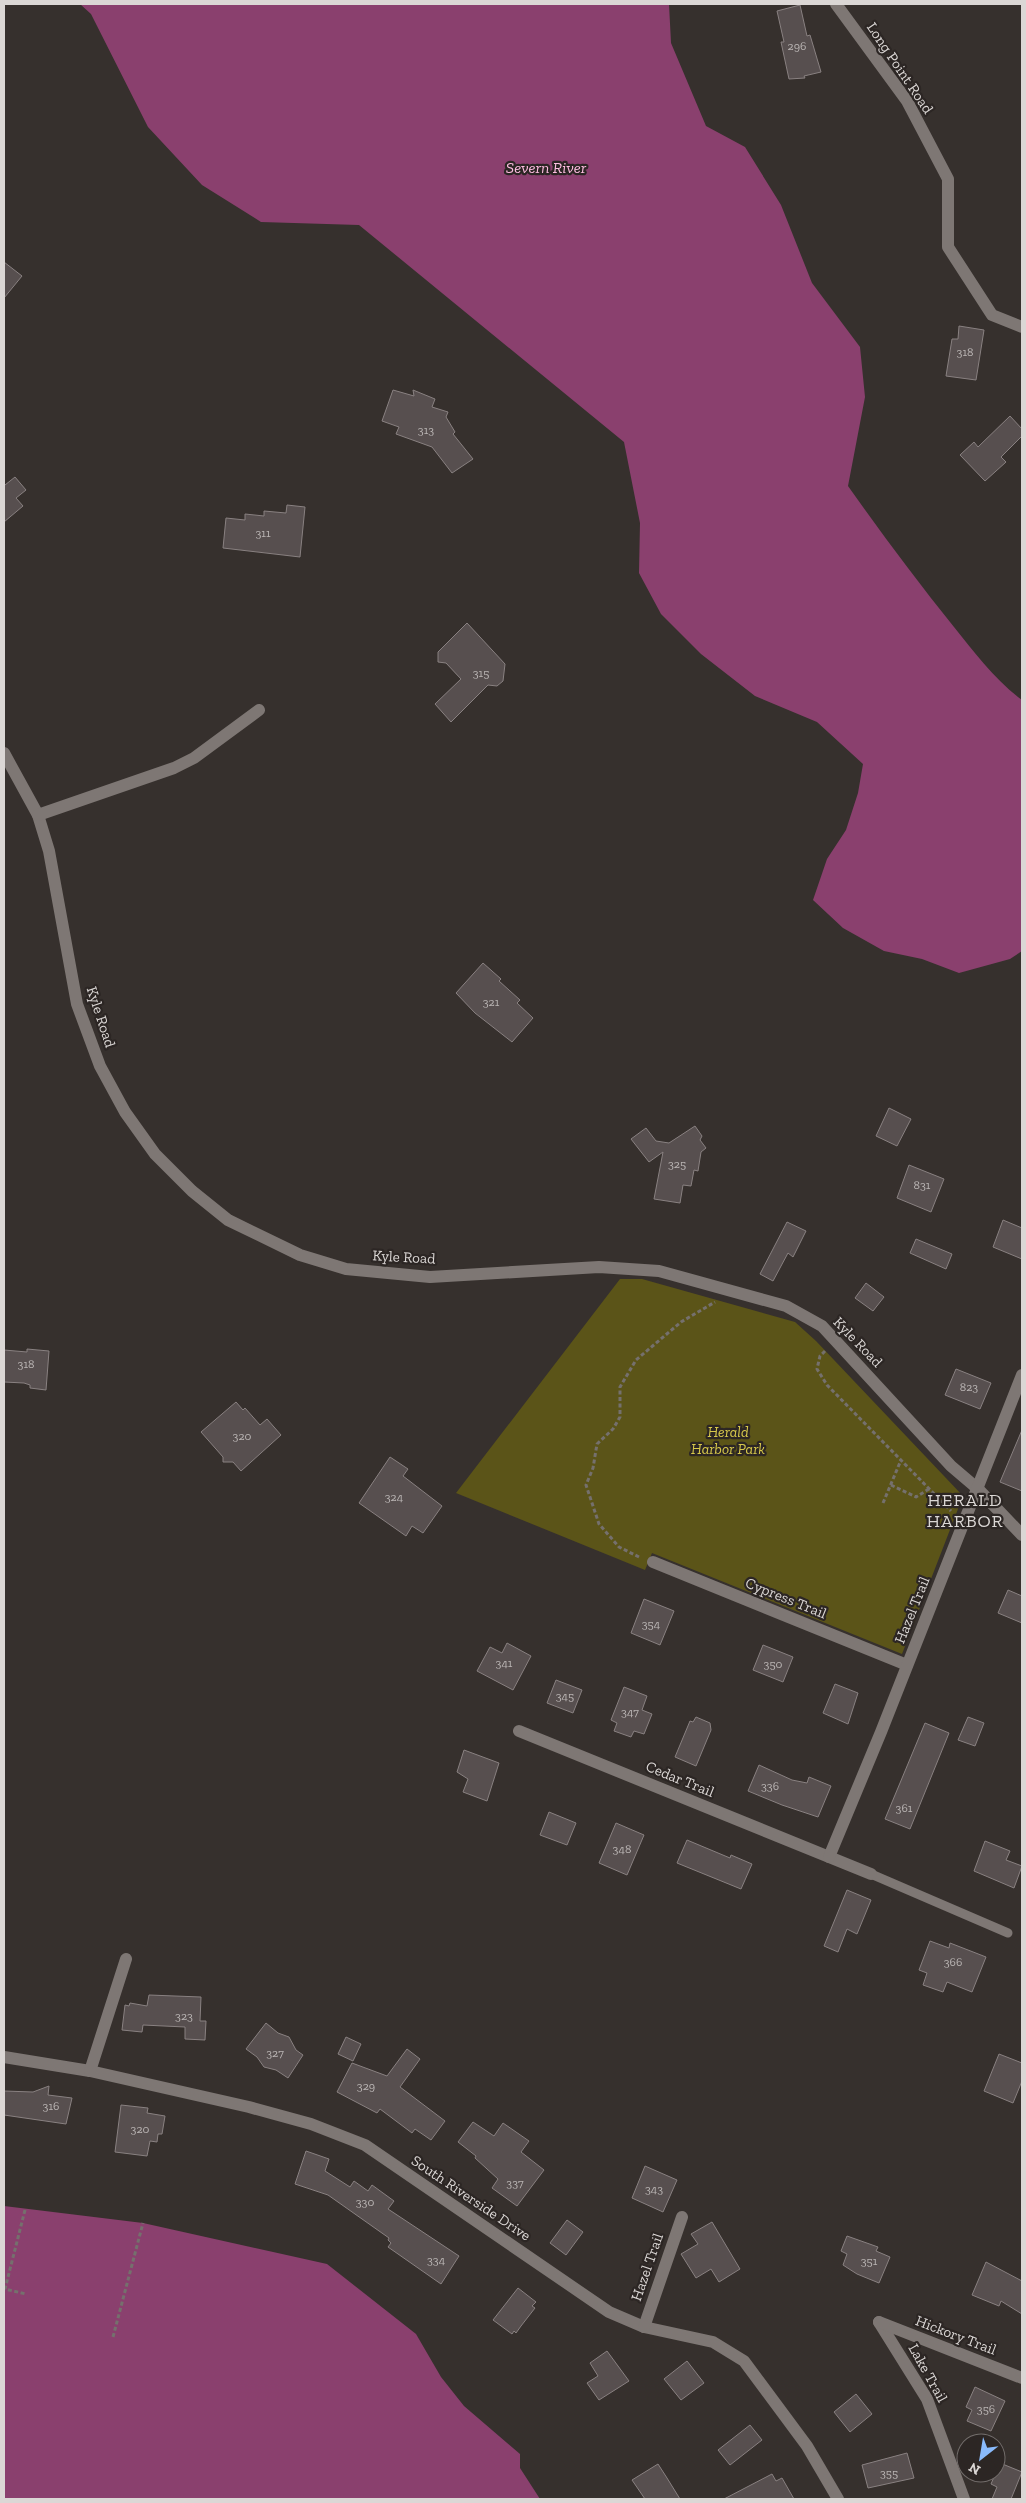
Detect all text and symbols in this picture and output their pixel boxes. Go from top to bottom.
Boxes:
street label: Long Point Road [863,19,938,118]
house number: 296 [788,39,806,53]
water label: Severn River [506,158,587,177]
house number: 318 [957,345,973,359]
house number: 313 [418,423,434,437]
house number: 311 [255,526,271,540]
house number: 315 [473,666,489,680]
street label: Kyle Road [83,984,120,1050]
house number: 321 [483,995,500,1009]
house number: 325 [668,1157,686,1171]
house number: 831 [914,1178,931,1192]
street label: Kyle Road [372,1246,437,1268]
street label: Kyle Road [830,1313,887,1371]
house number: 318 [18,1357,34,1371]
house number: 823 [960,1380,978,1394]
park label: Herald Harbor Park [691,1423,765,1458]
house number: 320 [233,1429,252,1443]
district label: HERALD HARBOR [926,1489,1004,1532]
house number: 324 [385,1490,404,1504]
street label: Cypress Trail [743,1574,829,1622]
street label: Hazel Trail [890,1574,934,1646]
house number: 354 [642,1617,661,1631]
house number: 341 [496,1656,513,1670]
house number: 350 [764,1657,783,1671]
house number: 345 [556,1689,574,1703]
house number: 347 [621,1705,639,1719]
street label: Cedar Trail [643,1757,717,1801]
house number: 336 [761,1779,779,1793]
house number: 361 [896,1801,913,1815]
house number: 348 [613,1842,631,1856]
house number: 366 [944,1955,962,1969]
house number: 323 [175,2009,193,2023]
house number: 327 [266,2046,284,2060]
house number: 329 [357,2079,375,2093]
house number: 316 [43,2099,59,2113]
house number: 320 [131,2122,150,2136]
street label: South Riverside Drive [408,2151,534,2245]
house number: 337 [506,2176,524,2190]
house number: 343 [645,2182,663,2196]
house number: 330 [356,2195,374,2209]
street label: Hazel Trail [627,2231,667,2303]
house number: 334 [427,2253,446,2267]
house number: 351 [861,2254,878,2268]
street label: Hickory Trail [913,2311,999,2359]
street label: Lake Trail [905,2341,951,2405]
house number: 356 [977,2402,995,2416]
north arrow [956,2433,1006,2483]
text: N [965,2459,984,2479]
house number: 355 [880,2466,898,2480]

